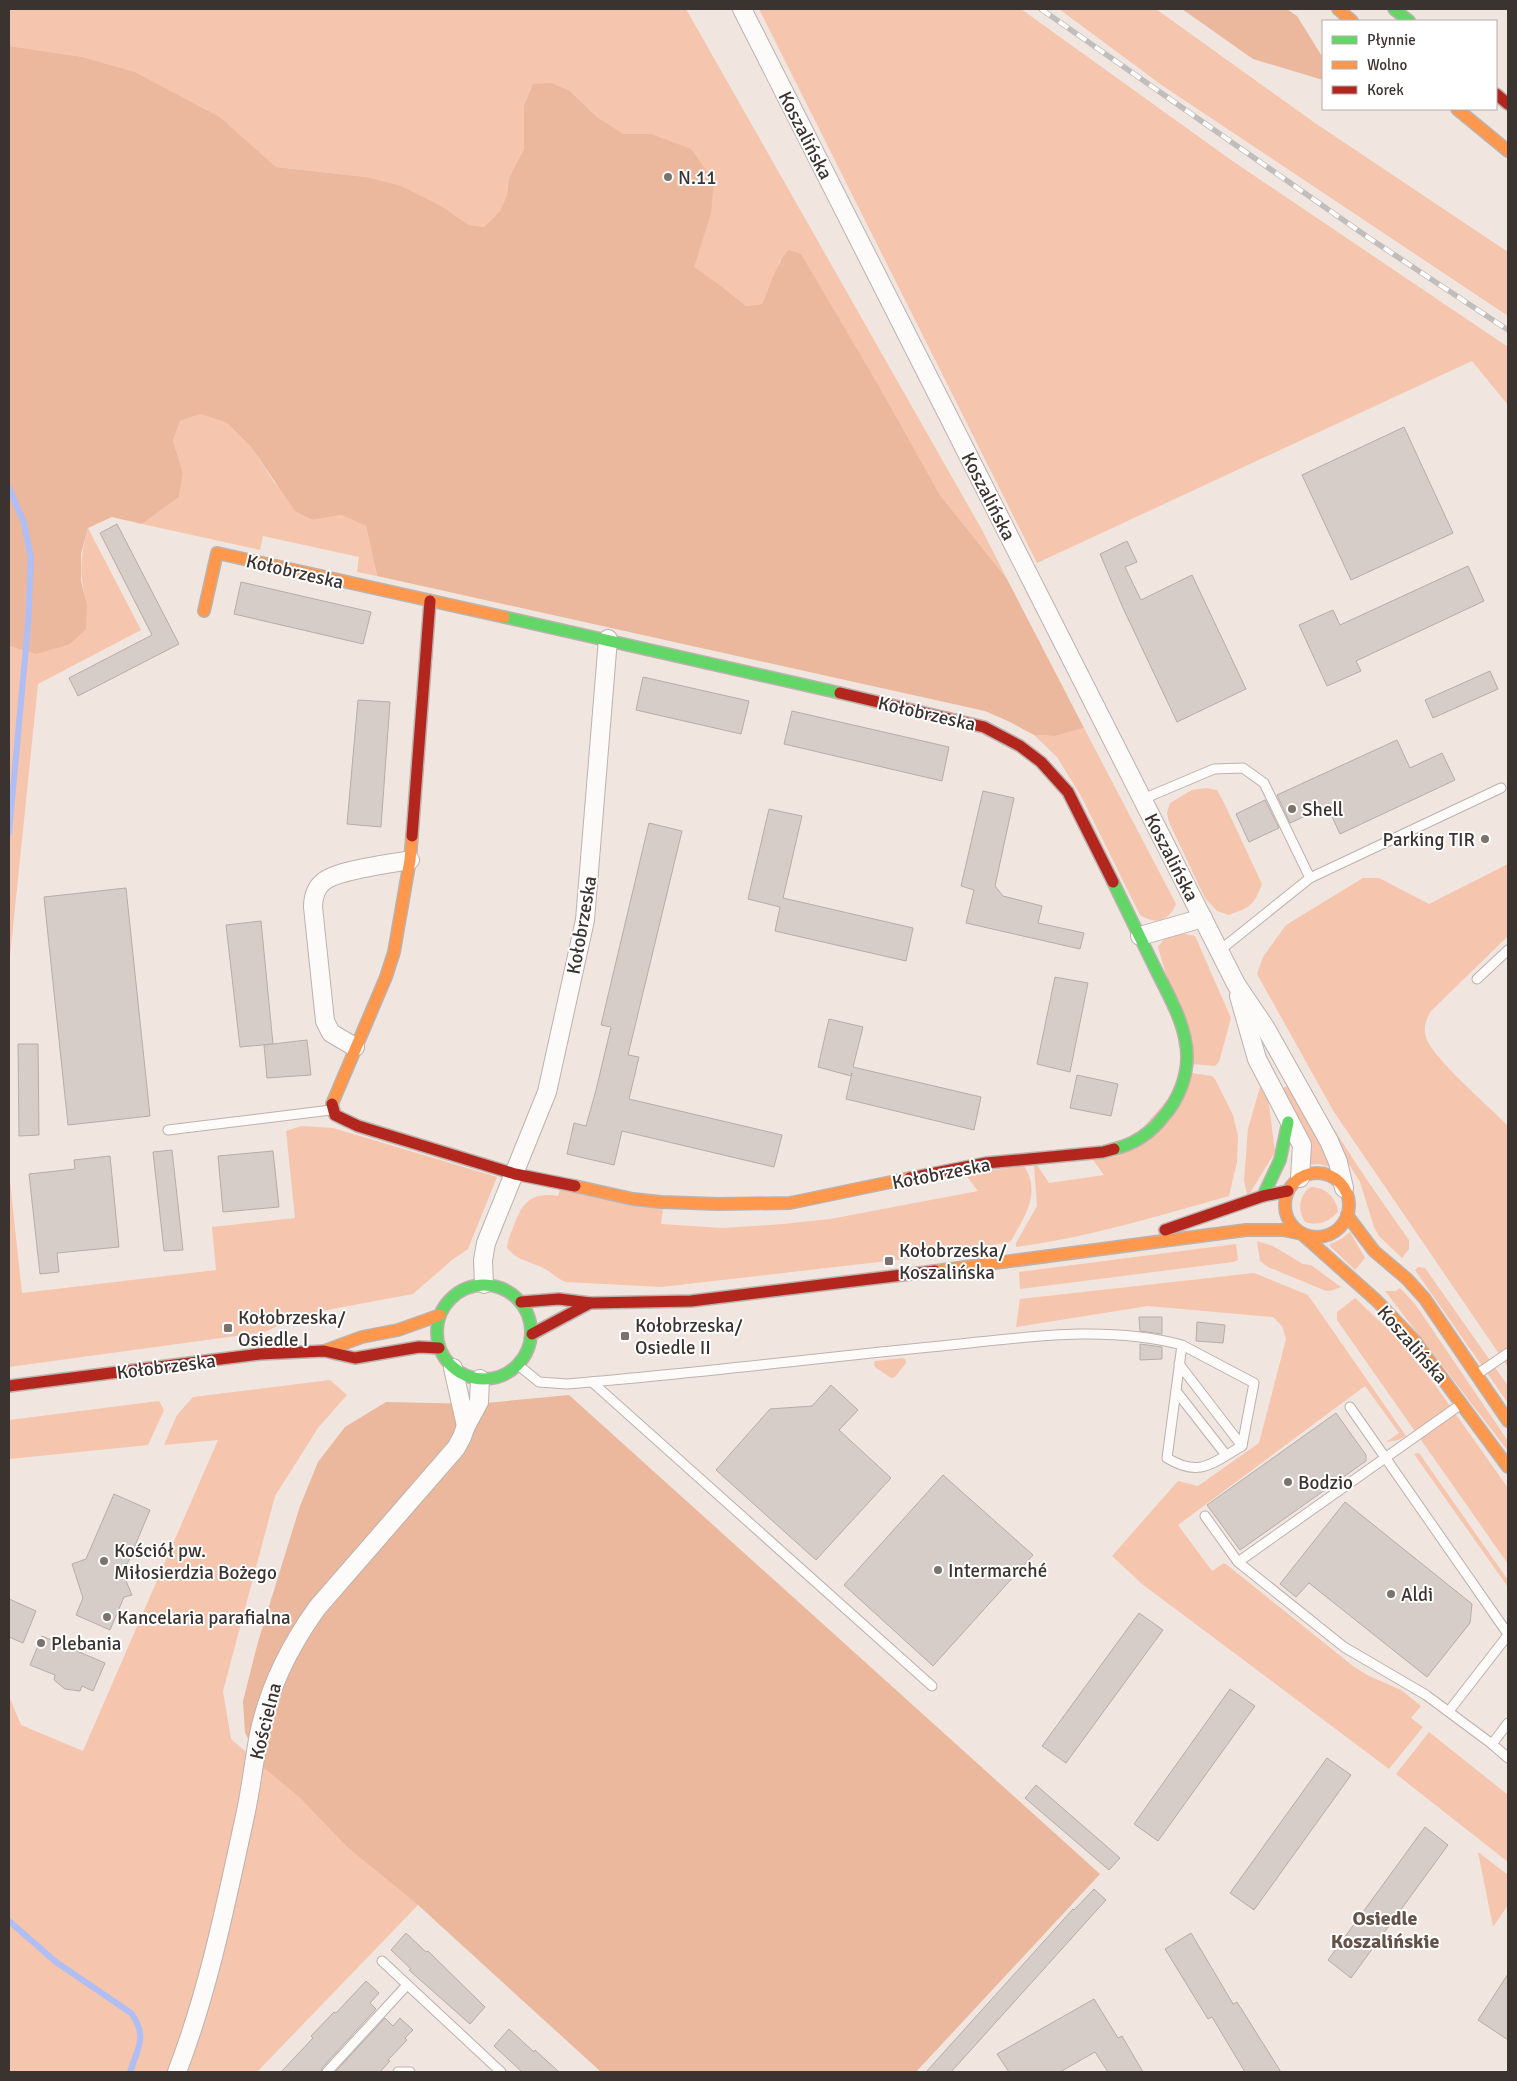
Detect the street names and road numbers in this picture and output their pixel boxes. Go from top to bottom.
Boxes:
street label: Koszalińska [773,87,838,184]
street label: Koszalińska [956,448,1021,545]
street label: Kołobrzeska [244,549,346,595]
street label: Kołobrzeska [876,691,978,737]
street label: Koszalińska [1139,809,1204,906]
street label: Kołobrzeska [562,874,602,976]
street label: Kołobrzeska [890,1153,992,1195]
street label: Koszalińska [1372,1301,1453,1389]
street label: Kołobrzeska [115,1349,217,1385]
street label: Kościelna [245,1680,287,1762]

